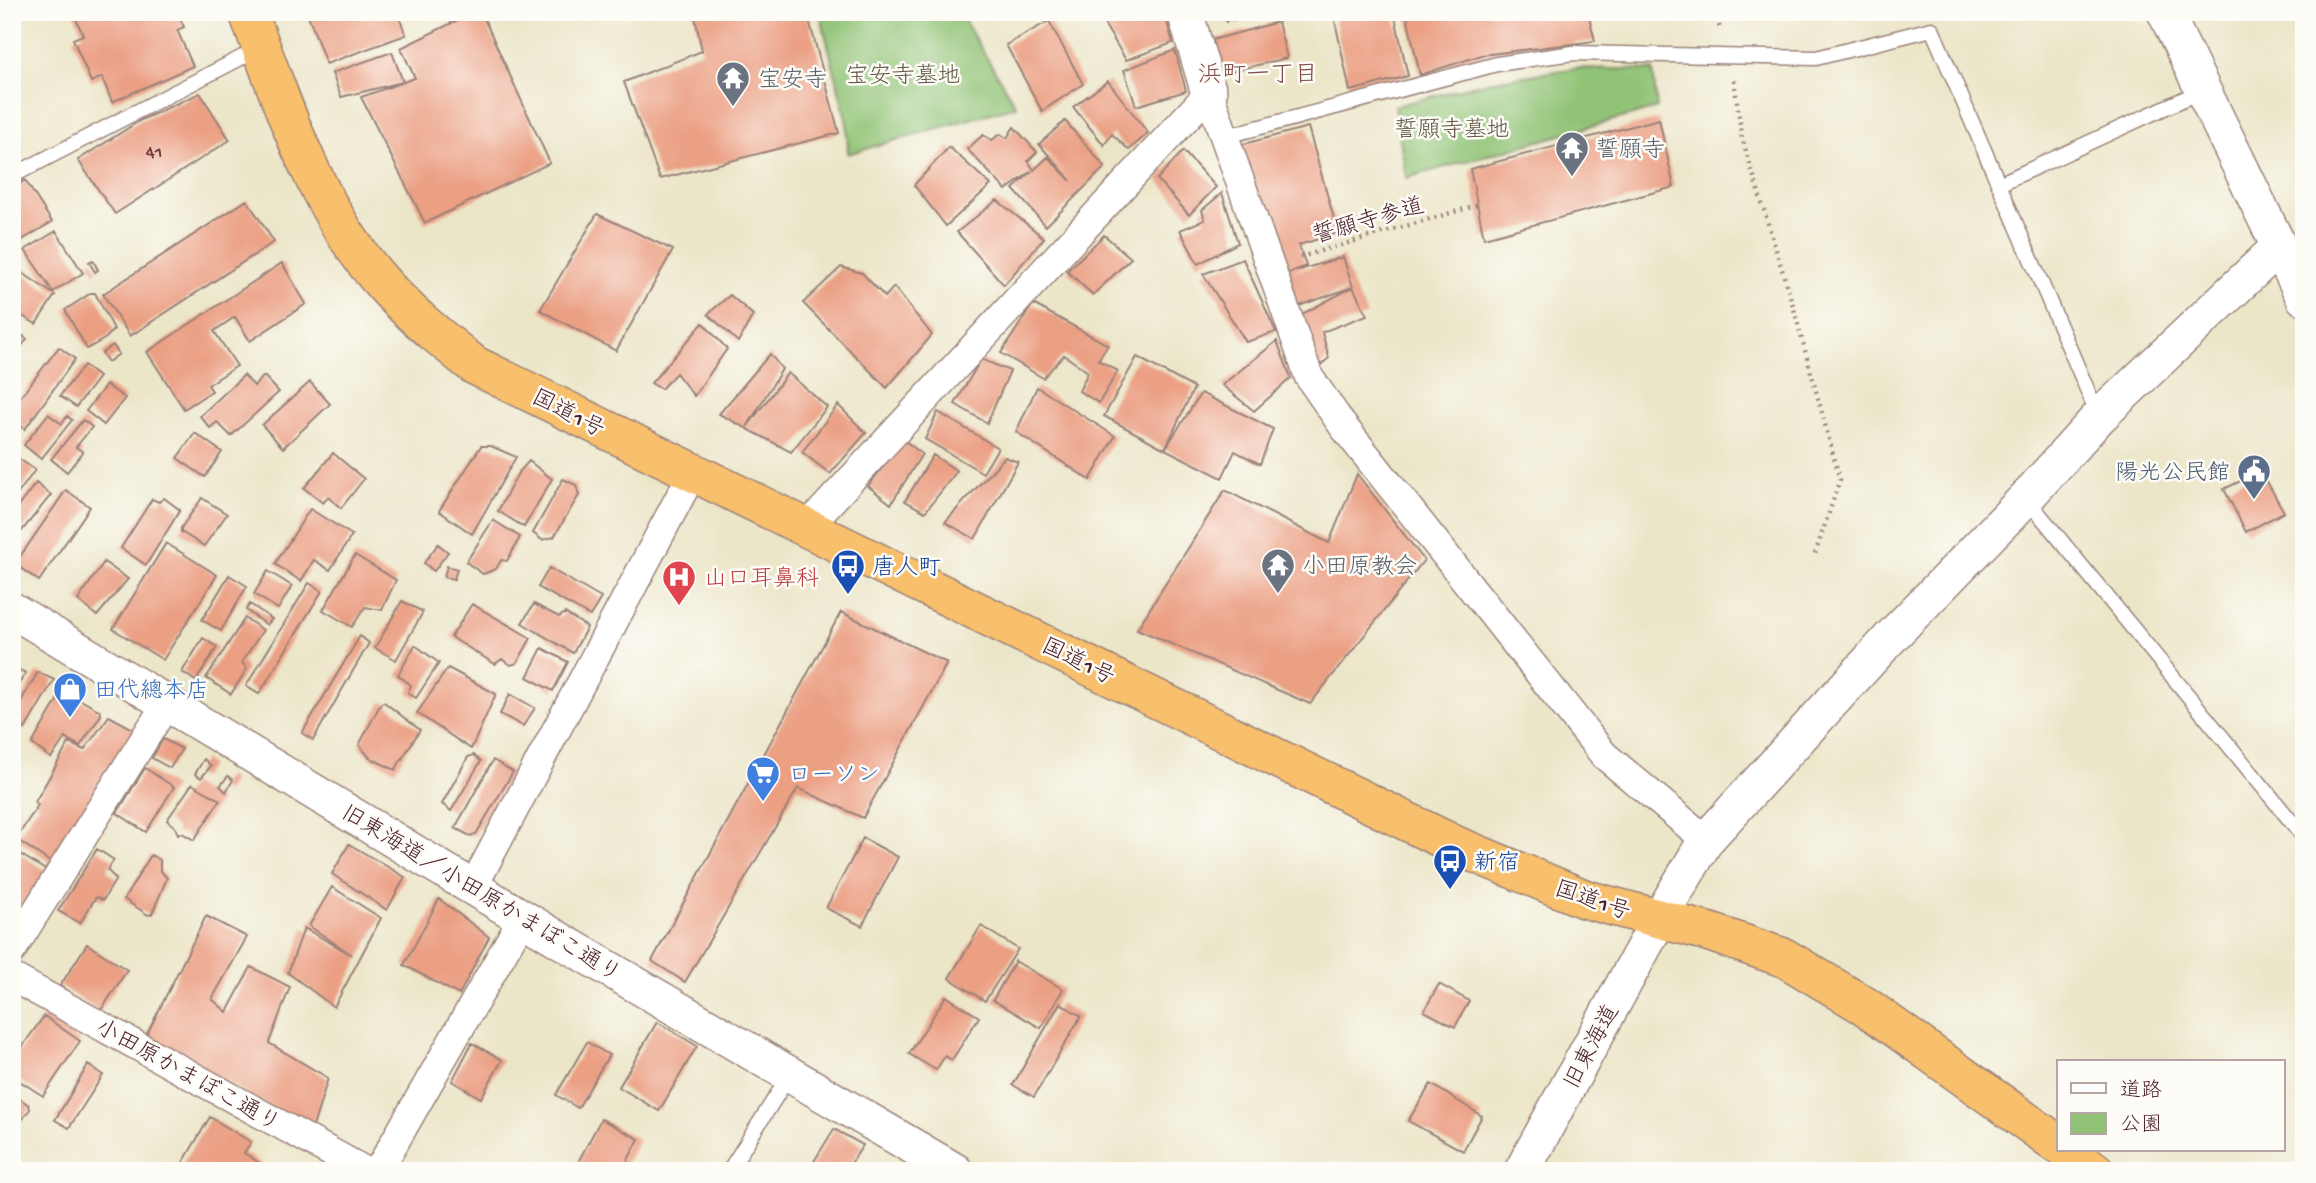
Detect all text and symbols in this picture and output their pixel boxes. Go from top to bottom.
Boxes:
temple icon: 宝安寺 [714,59,752,108]
district label: 浜町一丁目 [1198,62,1318,91]
park label: 宝安寺墓地 [846,63,961,91]
place label: 宝安寺 [758,67,827,95]
park label: 誓願寺墓地 [1395,117,1510,145]
temple icon: 誓願寺 [1553,129,1591,178]
place label: 誓願寺 [1596,137,1665,165]
house number: 41 [146,142,162,165]
street label: 誓願寺参道 [1310,193,1428,251]
street label: 国道1号 [526,384,609,445]
public building icon: 陽光公民館 [2235,452,2273,501]
place label: 陽光公民館 [2115,460,2230,488]
temple icon: 小田原教会 [1259,546,1297,595]
bus stop icon: 唐人町 [829,547,867,596]
place label: 小田原教会 [1302,553,1417,582]
place label: 唐人町 [872,555,941,583]
hospital icon: 山口耳鼻科 [660,558,698,607]
place label: 山口耳鼻科 [704,566,819,594]
street label: 国道1号 [1036,633,1119,692]
shop icon: 田代總本店 [51,670,89,719]
place label: 田代總本店 [94,678,209,706]
supermarket icon: ローソン [744,754,782,803]
place label: ローソン [788,763,880,790]
street label: 旧東海道／小田原かまぼこ通り [335,799,626,989]
bus stop icon: 新宿 [1431,842,1469,891]
place label: 新宿 [1474,850,1520,878]
street label: 国道1号 [1550,876,1634,928]
street label: 旧東海道 [1559,1000,1627,1095]
street label: 小田原かまぼこ通り [90,1014,285,1139]
legend [2057,1060,2284,1152]
text: 道路 [2120,1079,2162,1105]
text: 公園 [2120,1114,2162,1139]

